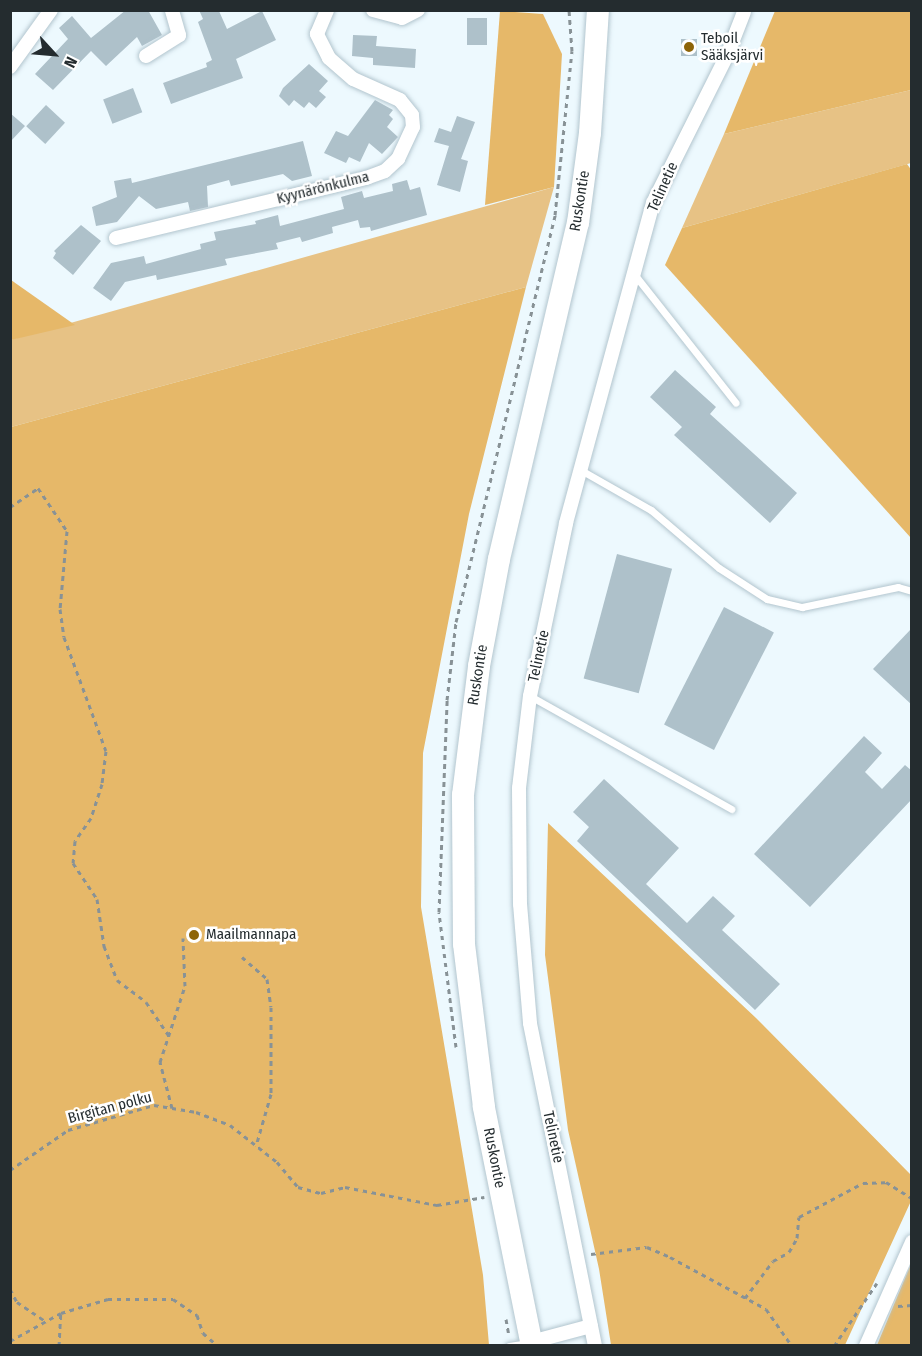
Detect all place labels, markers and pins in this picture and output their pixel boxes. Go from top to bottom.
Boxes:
place label: Teboil Sääksjärvi [701,29,763,64]
marker: Teboil Sääksjärvi [682,40,696,54]
place label: Maailmannapa [206,926,296,944]
marker: Maailmannapa [187,928,201,942]

